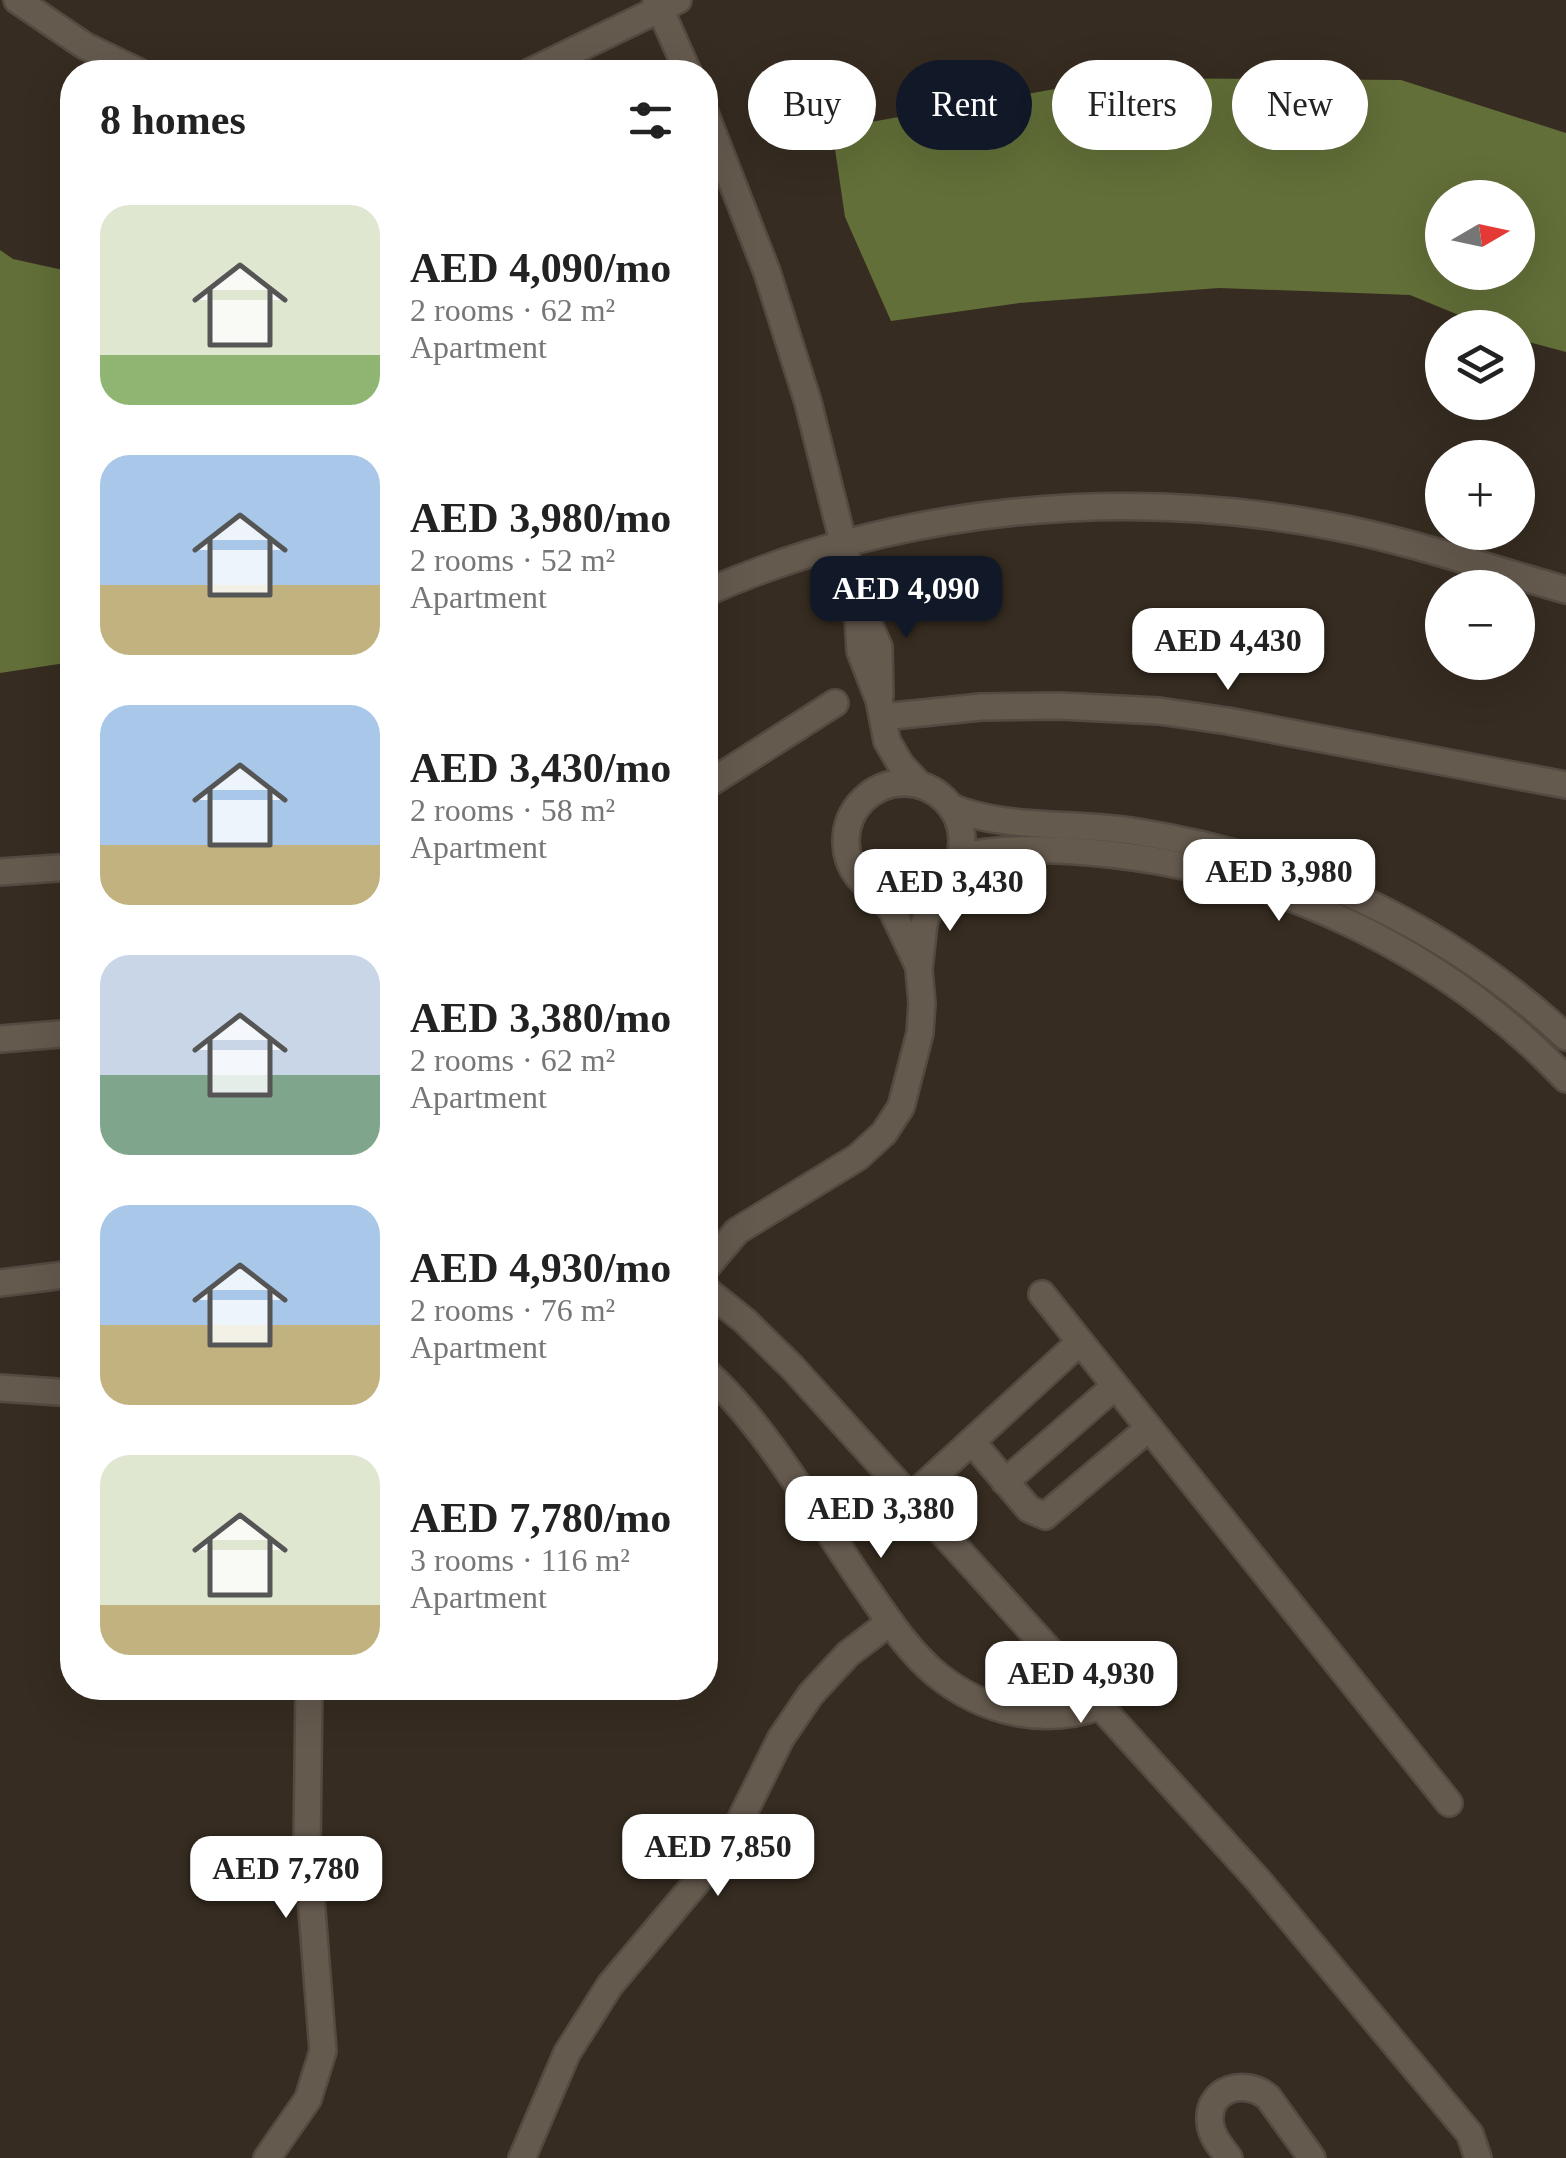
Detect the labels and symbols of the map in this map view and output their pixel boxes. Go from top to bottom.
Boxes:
north arrow [1425,180,1535,290]
pin: AED 4,090 [792,556,1020,641]
pin: AED 4,430 [1114,608,1342,693]
pin: AED 3,980 [1165,839,1393,924]
pin: AED 3,430 [836,849,1064,934]
pin: AED 3,380 [767,1476,995,1561]
pin: AED 4,930 [967,1641,1195,1726]
pin: AED 7,850 [604,1814,832,1899]
pin: AED 7,780 [172,1836,400,1921]

